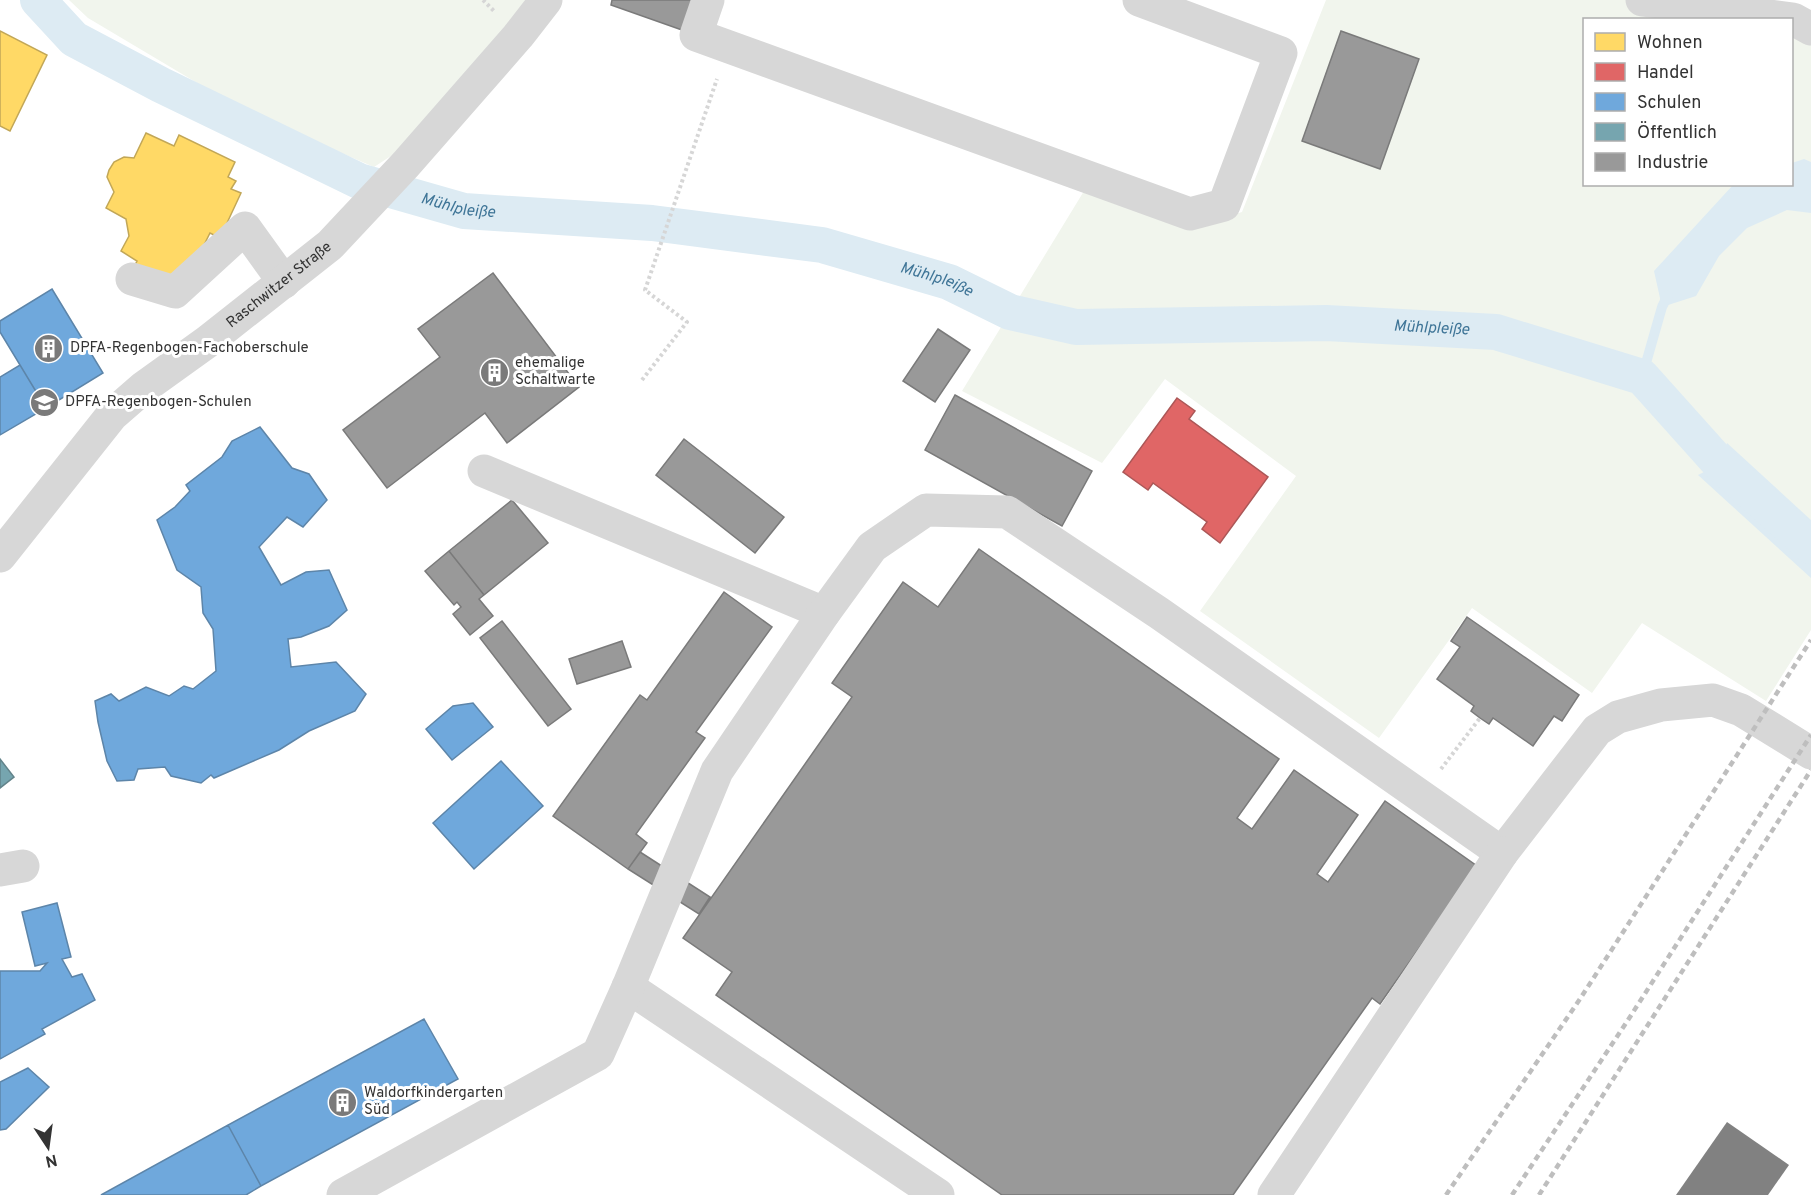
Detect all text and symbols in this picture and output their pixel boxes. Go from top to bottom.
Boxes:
legend [1583,18,1793,186]
text: Wohnen [1637,32,1703,55]
text: Handel [1637,62,1694,85]
text: Schulen [1637,92,1701,115]
text: Öffentlich [1637,120,1717,145]
text: Industrie [1637,152,1708,175]
water label: Mühlpleiße [418,189,496,223]
street label: Raschwitzer Straße [223,238,336,333]
water label: Mühlpleiße [898,258,977,302]
water label: Mühlpleiße [1393,317,1470,341]
building icon: DPFA-Regenbogen-Fachoberschule [33,332,65,364]
place label: DPFA-Regenbogen-Fachoberschule [70,339,309,358]
place label: ehemalige Schaltwarte [515,354,595,390]
building icon: ehemalige Schaltwarte [478,356,510,388]
school or university icon: DPFA-Regenbogen-Schulen [28,386,60,418]
place label: DPFA-Regenbogen-Schulen [65,393,252,412]
place label: Waldorfkindergarten Süd [364,1084,503,1120]
building icon: Waldorfkindergarten Süd [327,1086,359,1118]
north arrow [18,1117,78,1177]
text: N [43,1149,59,1171]

